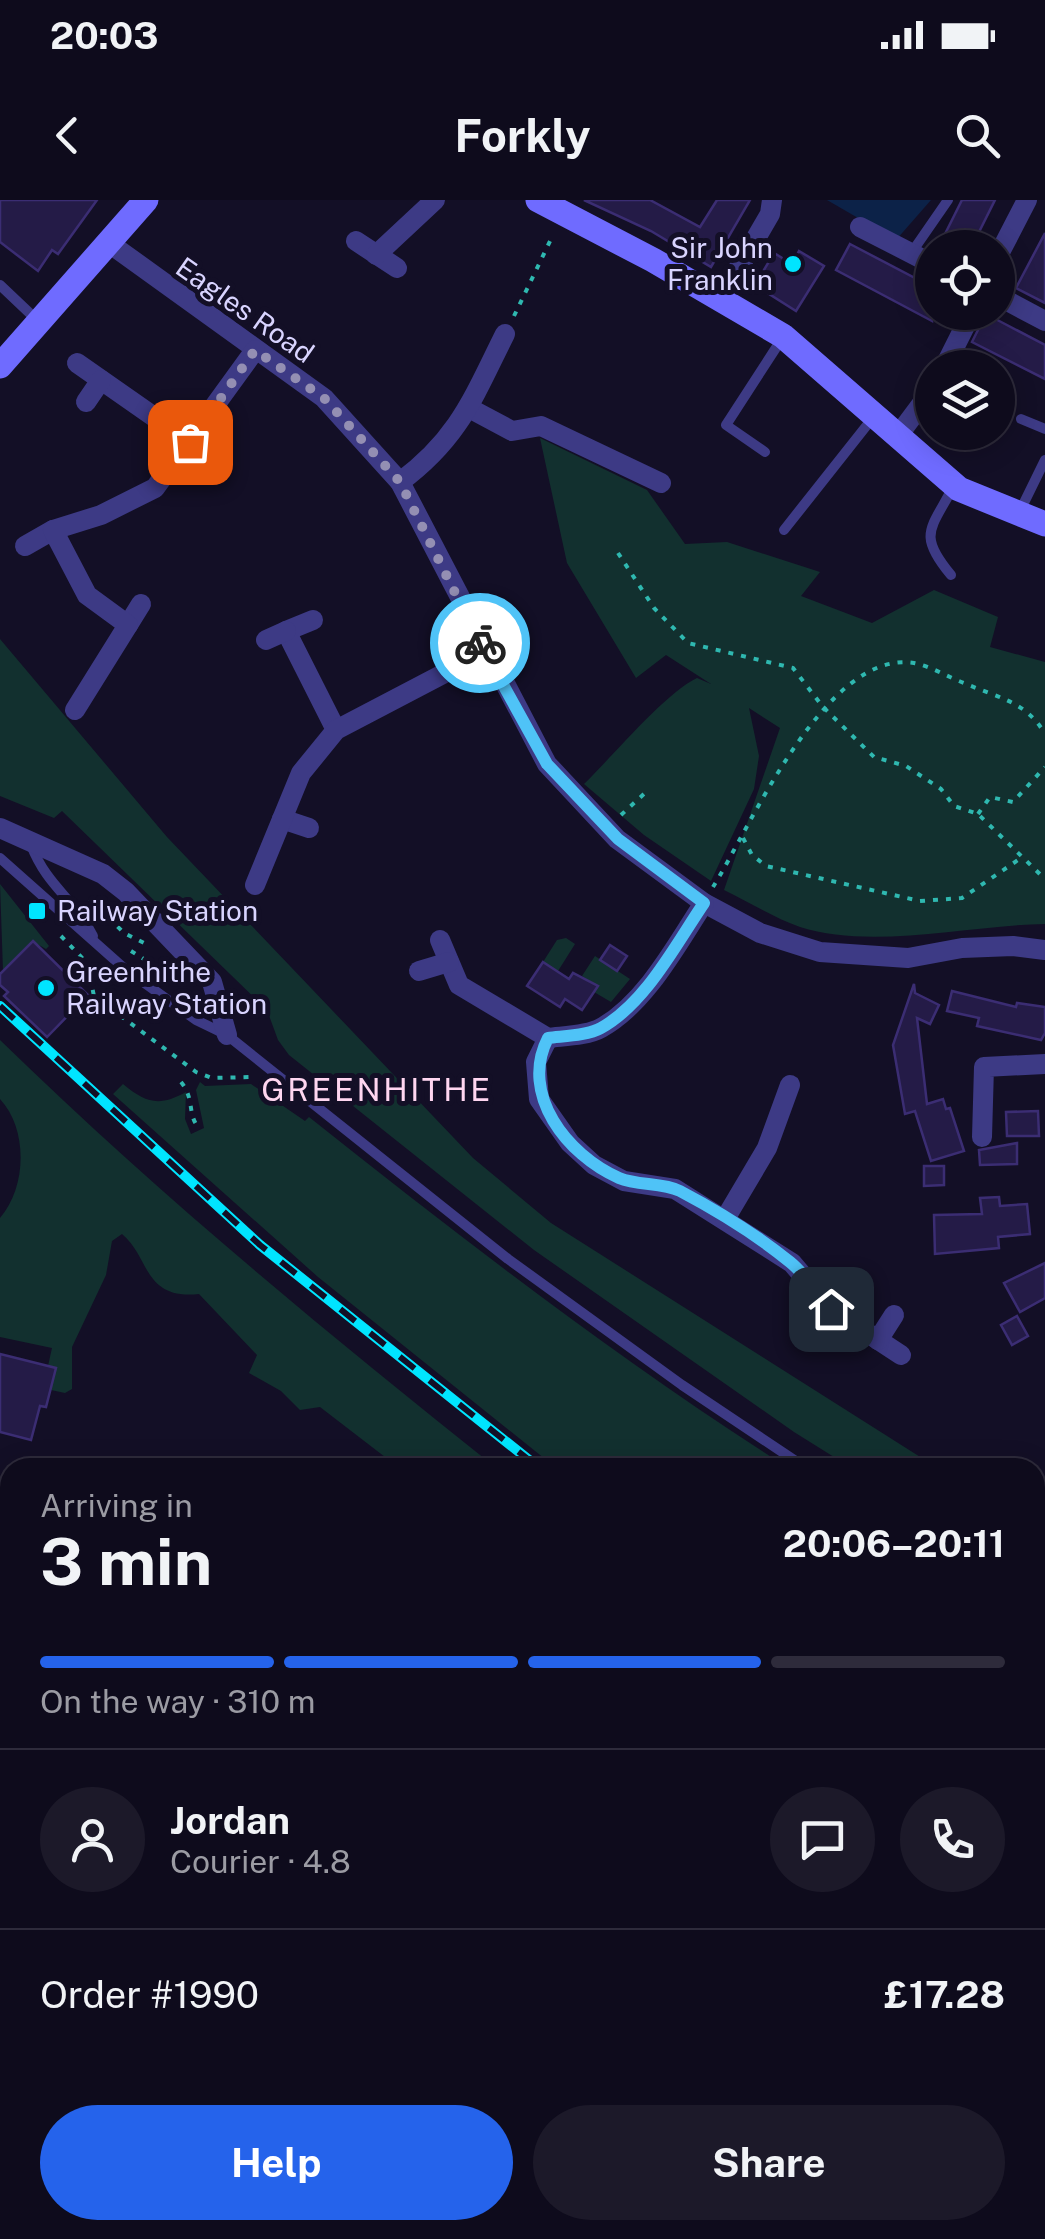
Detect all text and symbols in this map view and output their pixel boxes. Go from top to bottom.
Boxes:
text: 20:03 [50,13,159,58]
icon: back [40,108,95,163]
icon: search [950,108,1005,163]
text: Forkly [454,109,591,162]
map controls [915,230,1015,450]
button: locate [915,230,1015,330]
place label: Sir John Franklin [667,231,773,296]
street label: Eagles Road [170,250,321,369]
marker: Sir John Franklin [782,253,804,275]
button: layers [915,350,1015,450]
pin [148,400,233,485]
icon: bag [163,415,218,470]
courier [430,593,530,693]
icon: bike [453,616,508,671]
place label: Railway Station [57,894,258,927]
marker: Railway Station [26,900,48,922]
place label: Greenhithe Railway Station [66,955,267,1020]
marker: Greenhithe Railway Station [35,977,57,999]
district label: GREENHITHE [261,1071,493,1108]
pin [789,1267,874,1352]
icon: home [804,1282,859,1337]
text: Arriving in [40,1487,193,1524]
text: 20:06–20:11 [783,1521,1005,1566]
text: 3 min [40,1523,212,1600]
text: On the way · 310 m [40,1683,316,1720]
button: person [40,1787,145,1892]
button: chat [770,1787,875,1892]
button: phone [900,1787,1005,1892]
text: Jordan [170,1798,290,1843]
text: Courier · 4.8 [170,1843,351,1880]
text: Order #1990 [40,1972,259,2017]
text: £17.28 [884,1972,1005,2017]
button: Help [40,2105,513,2220]
button: Share [533,2105,1005,2220]

